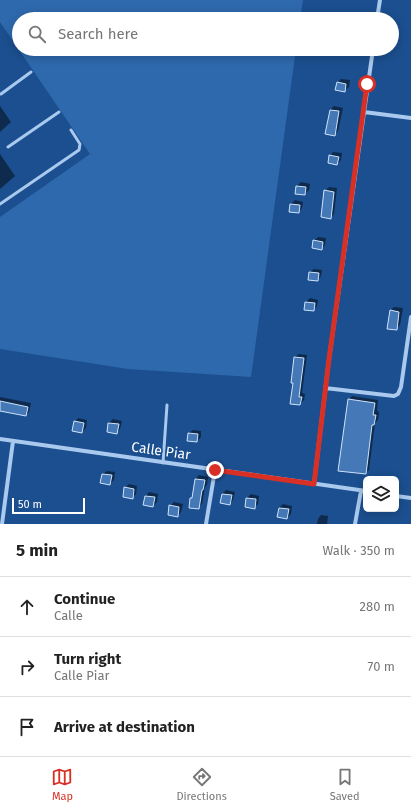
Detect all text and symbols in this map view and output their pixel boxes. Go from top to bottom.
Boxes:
search box [12,12,399,56]
icon: search [26,23,48,45]
text: Search here [58,25,138,43]
route start [358,75,376,93]
street label: Calle Piar [130,438,192,464]
route end [206,461,224,479]
map controls [363,476,399,512]
button: layers [363,476,399,512]
scale bar [12,496,85,515]
text: 50 m [18,498,42,511]
text: 5 min [16,540,58,561]
text: Walk · 350 m [322,543,395,558]
text: Continue [54,590,115,608]
icon: ahead [16,596,38,618]
text: 280 m [360,599,395,614]
text: Calle [54,608,83,623]
text: Turn right [54,650,121,668]
icon: right [16,656,38,678]
text: 70 m [368,659,395,674]
text: Calle Piar [54,668,109,683]
icon: arrive [16,716,38,738]
text: Arrive at destination [54,718,195,736]
tab: Map [51,766,73,803]
tab: Directions [176,766,227,803]
tab: Saved [330,766,360,803]

